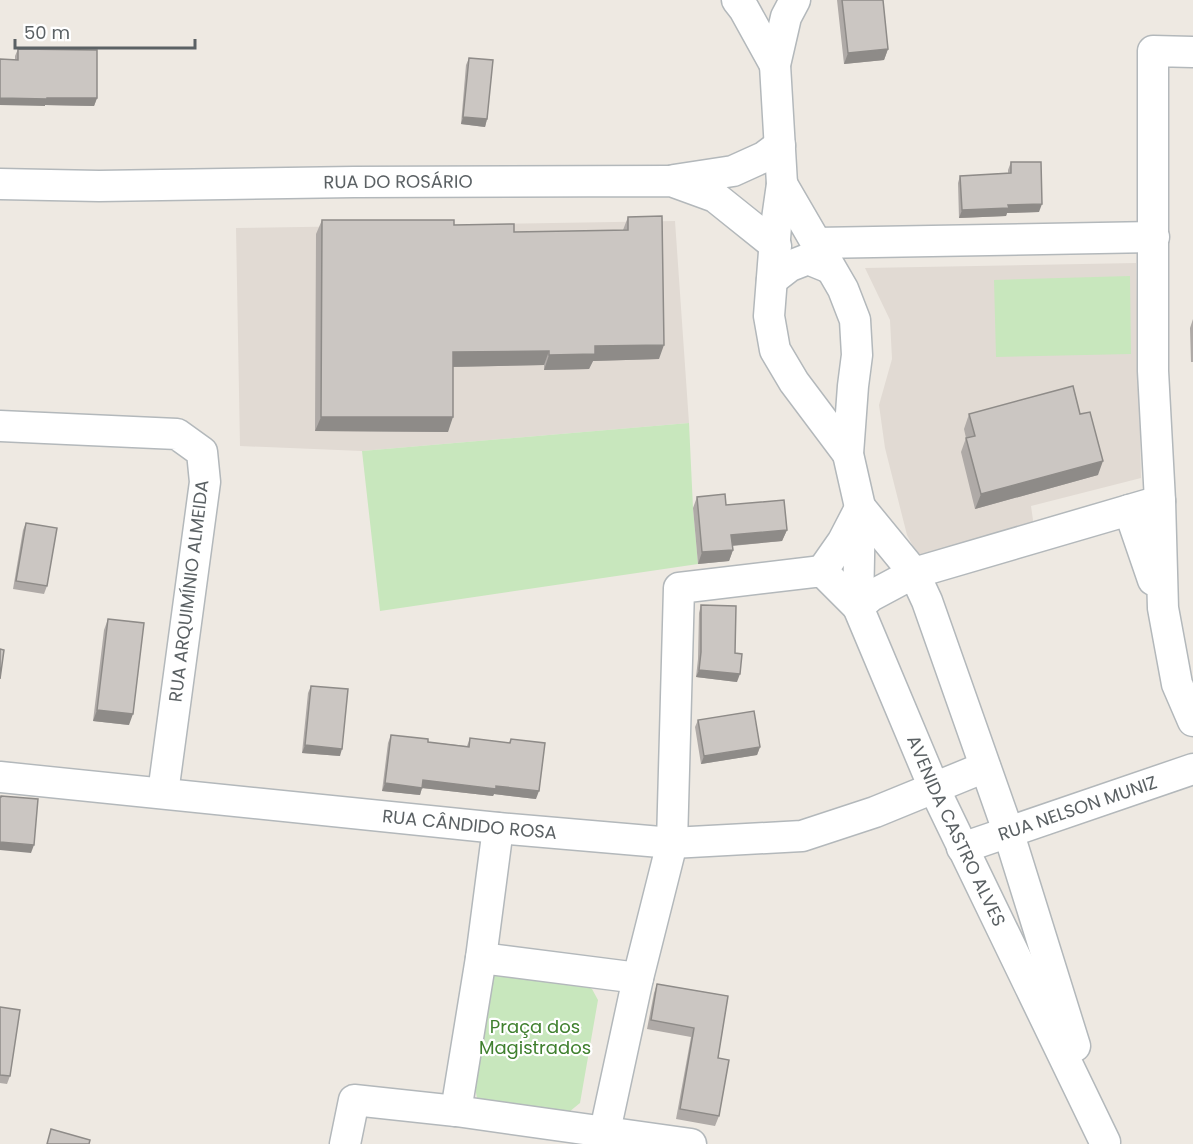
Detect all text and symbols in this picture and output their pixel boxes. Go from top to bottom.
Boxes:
scale bar [15,12,195,50]
text: 50 m [24,20,70,45]
street label: RUA DO ROSÁRIO [323,169,473,194]
street label: RUA ARQUIMÍNIO ALMEIDA [162,478,215,704]
street label: AVENIDA CASTRO ALVES [901,731,1012,930]
street label: RUA NELSON MUNIZ [994,769,1160,847]
street label: RUA CÂNDIDO ROSA [381,803,558,845]
park label: Praça dos Magistrados [479,1014,591,1060]

